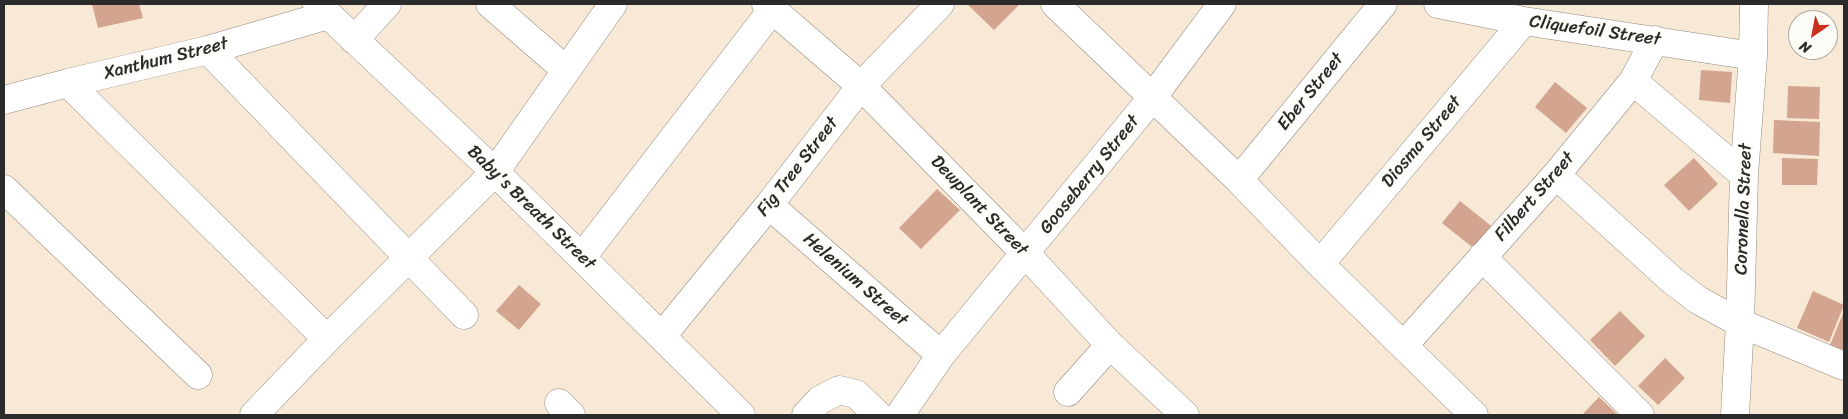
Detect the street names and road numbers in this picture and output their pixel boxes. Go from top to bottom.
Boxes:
street label: Cliquefoil Street [1528,11,1662,51]
street label: Xanthum Street [102,33,230,85]
street label: Eber Street [1273,49,1349,135]
street label: Diosma Street [1377,92,1467,192]
street label: Gooseberry Street [1036,111,1144,239]
street label: Fig Tree Street [753,113,843,221]
street label: Baby's Breath Street [462,141,600,275]
street label: Coronella Street [1731,143,1757,275]
street label: Filbert Street [1490,148,1580,246]
street label: Dewplant Street [926,151,1032,261]
street label: Helenium Street [798,229,912,331]

